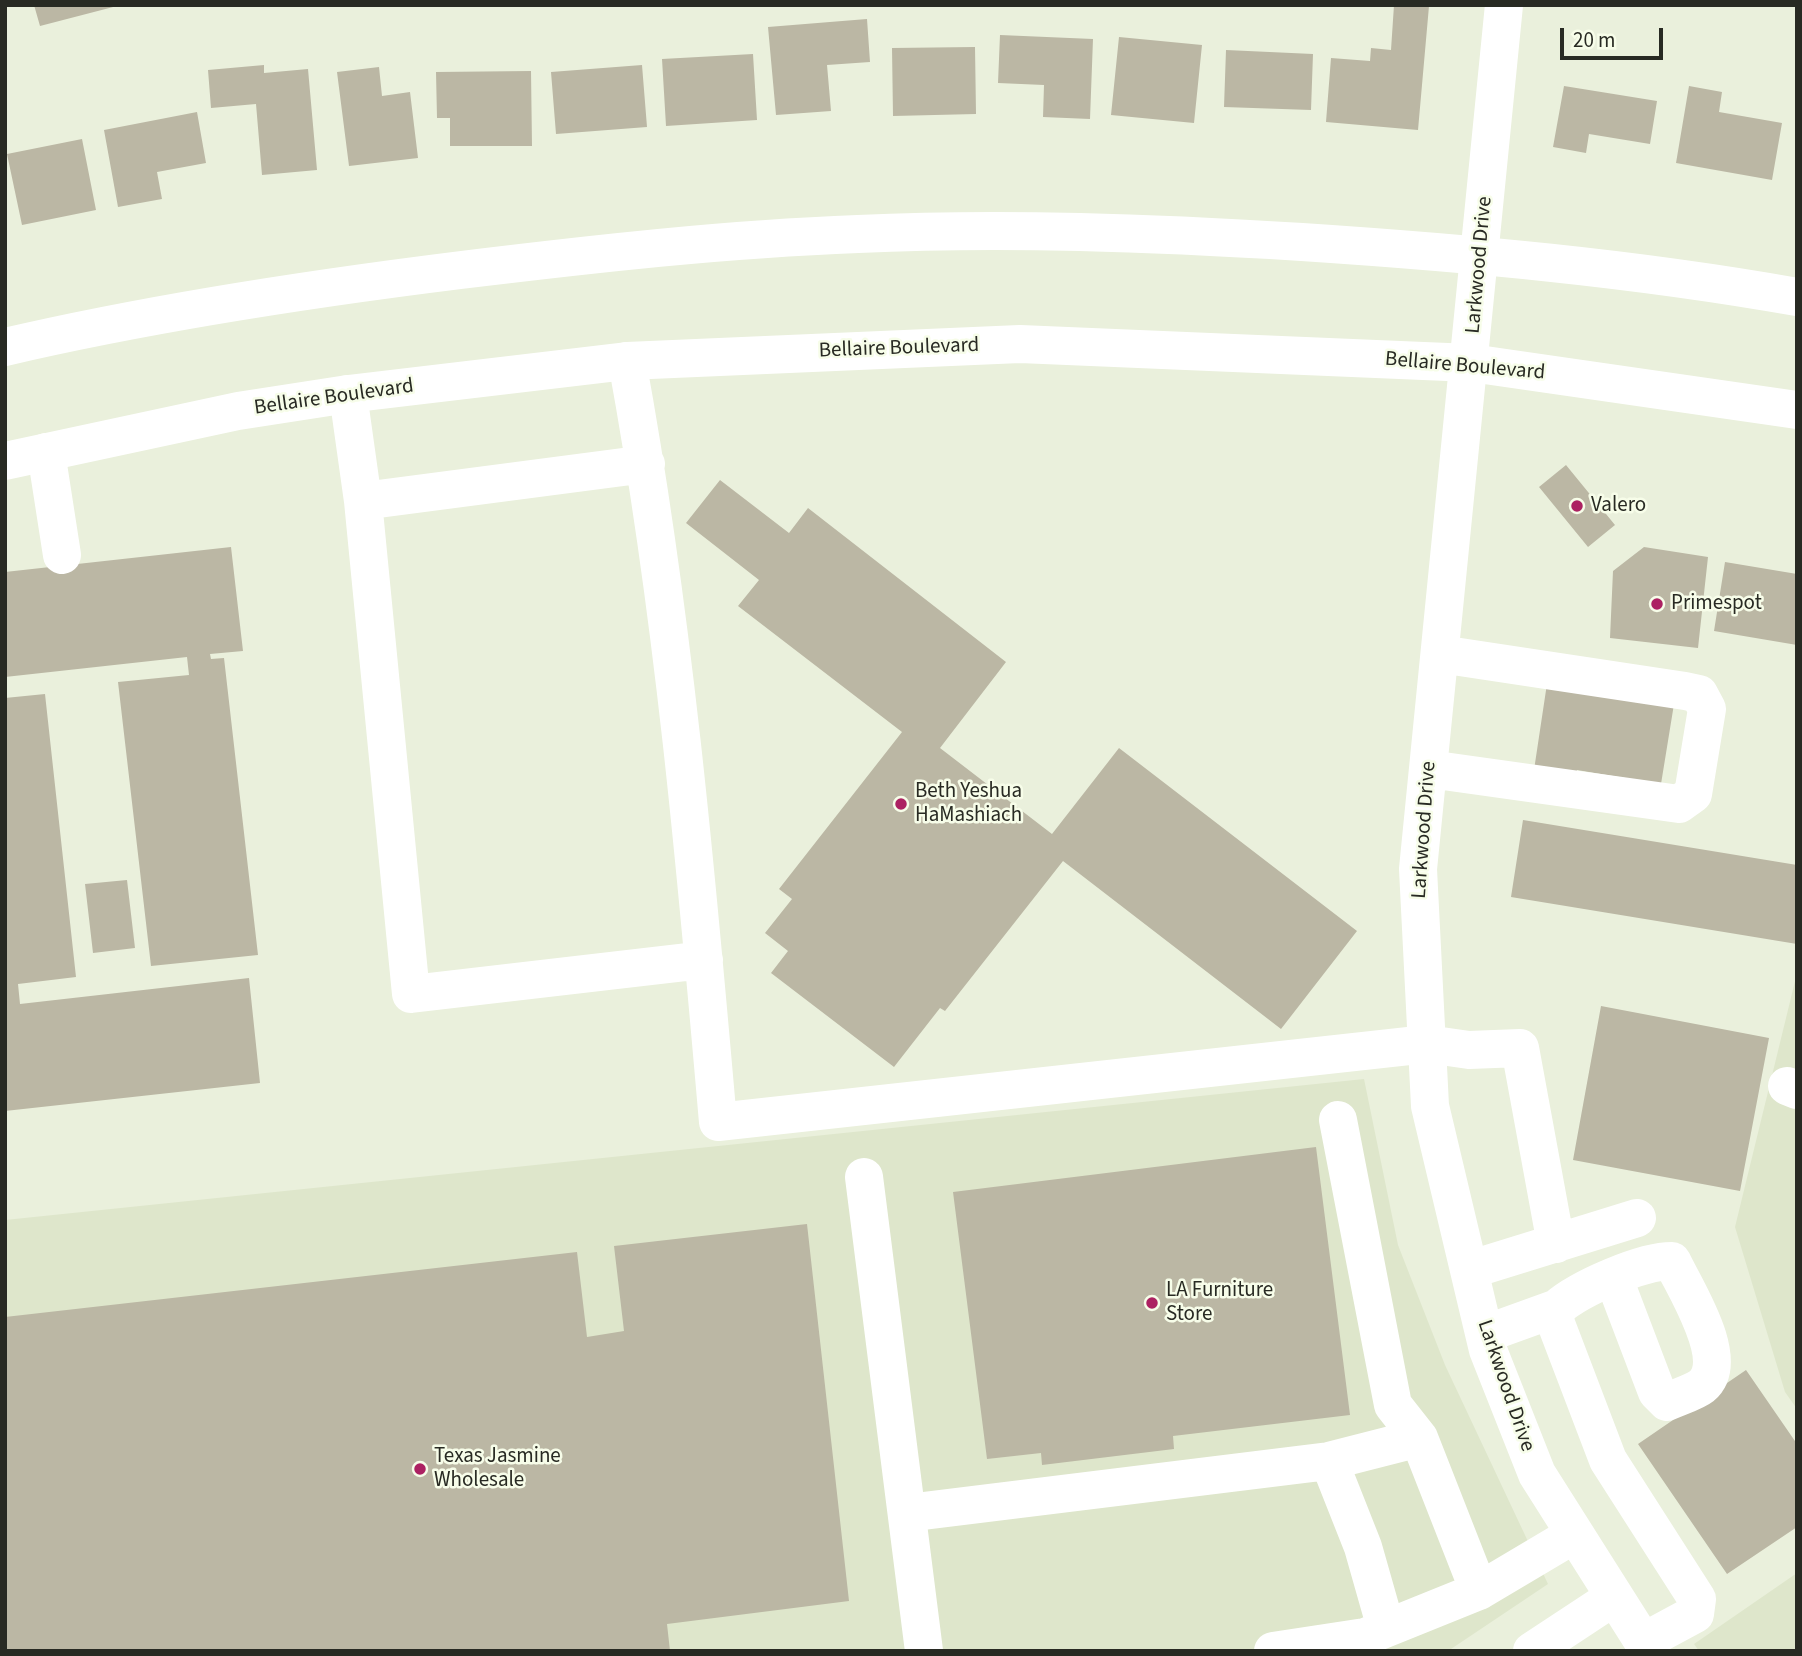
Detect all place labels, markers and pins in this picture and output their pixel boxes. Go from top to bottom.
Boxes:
place label: Valero [1591,493,1646,519]
marker: Valero [1569,498,1585,514]
place label: Primespot [1671,591,1762,617]
marker: Primespot [1649,596,1665,612]
place label: Beth Yeshua HaMashiach [915,779,1022,829]
marker: Beth Yeshua HaMashiach [893,796,909,812]
place label: LA Furniture Store [1166,1278,1273,1328]
marker: LA Furniture Store [1144,1295,1160,1311]
place label: Texas Jasmine Wholesale [434,1444,561,1494]
marker: Texas Jasmine Wholesale [412,1461,428,1477]

